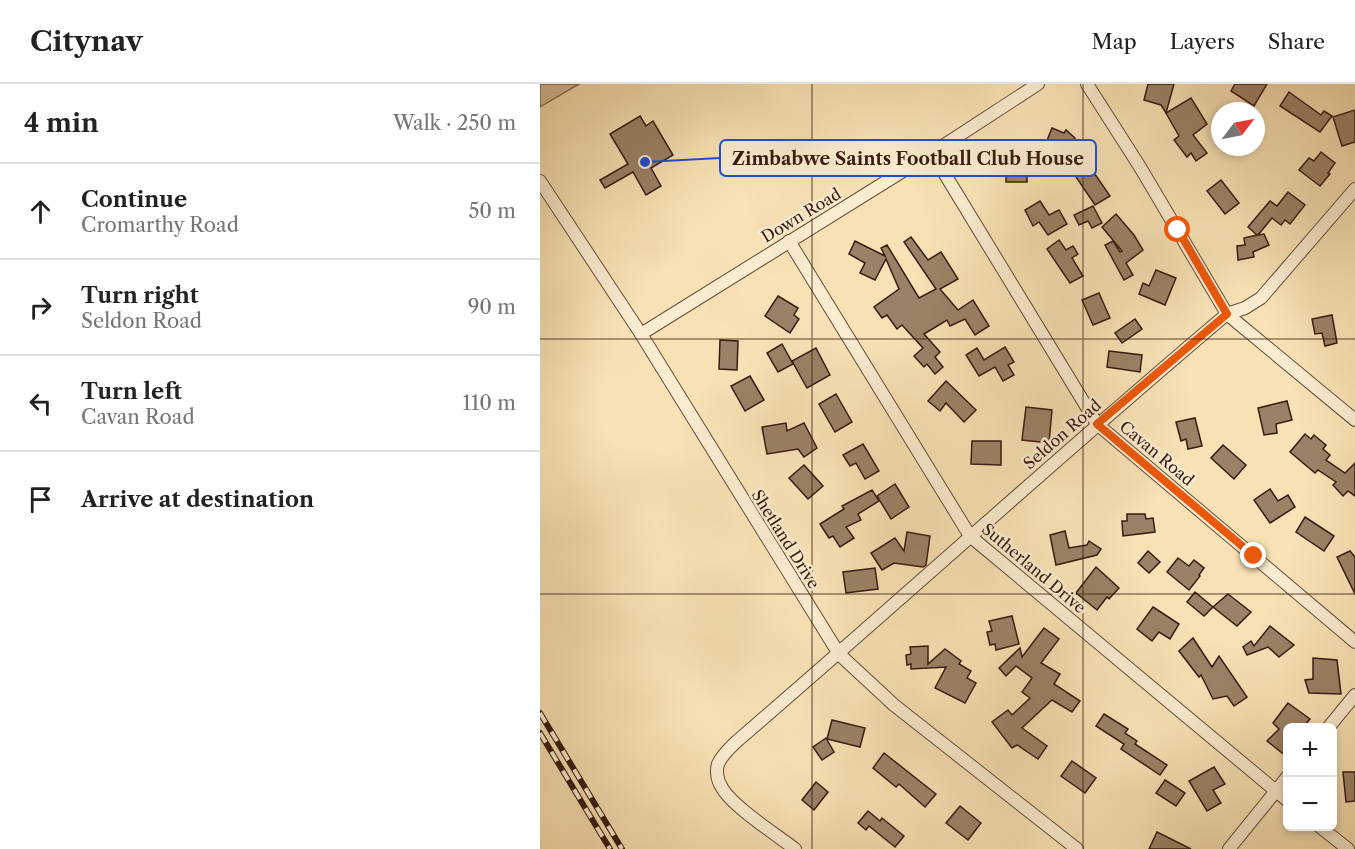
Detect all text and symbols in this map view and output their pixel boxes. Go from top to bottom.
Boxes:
text: Citynav [30,24,143,58]
text: Map [1092,29,1137,54]
text: Layers [1170,29,1235,54]
text: Share [1268,29,1325,54]
north arrow [1211,102,1265,156]
text: 4 min [24,107,99,139]
text: Walk · 250 m [393,111,516,135]
callout: Zimbabwe Saints Football Club House [720,140,1096,176]
text: Zimbabwe Saints Football Club House [732,148,1084,170]
street label: Down Road [758,183,845,247]
text: Continue [81,186,187,213]
icon: ahead [24,195,57,228]
text: 50 m [469,199,516,223]
text: Cromarthy Road [81,213,239,237]
route start [1164,216,1190,242]
text: Turn right [81,282,199,309]
icon: right [24,291,57,324]
text: 90 m [468,295,516,319]
text: Seldon Road [81,309,202,333]
text: Turn left [81,378,182,405]
icon: left [24,387,57,420]
text: 110 m [463,391,516,415]
street label: Seldon Road [1019,395,1105,473]
text: Cavan Road [81,405,195,429]
street label: Cavan Road [1116,416,1198,490]
icon: arrive [24,483,57,516]
text: Arrive at destination [81,486,314,513]
street label: Shetland Drive [748,486,824,592]
street label: Sutherland Drive [978,519,1090,617]
route end [1240,542,1266,568]
map controls [1283,723,1337,831]
button: + [1283,723,1337,777]
button: − [1283,777,1337,831]

